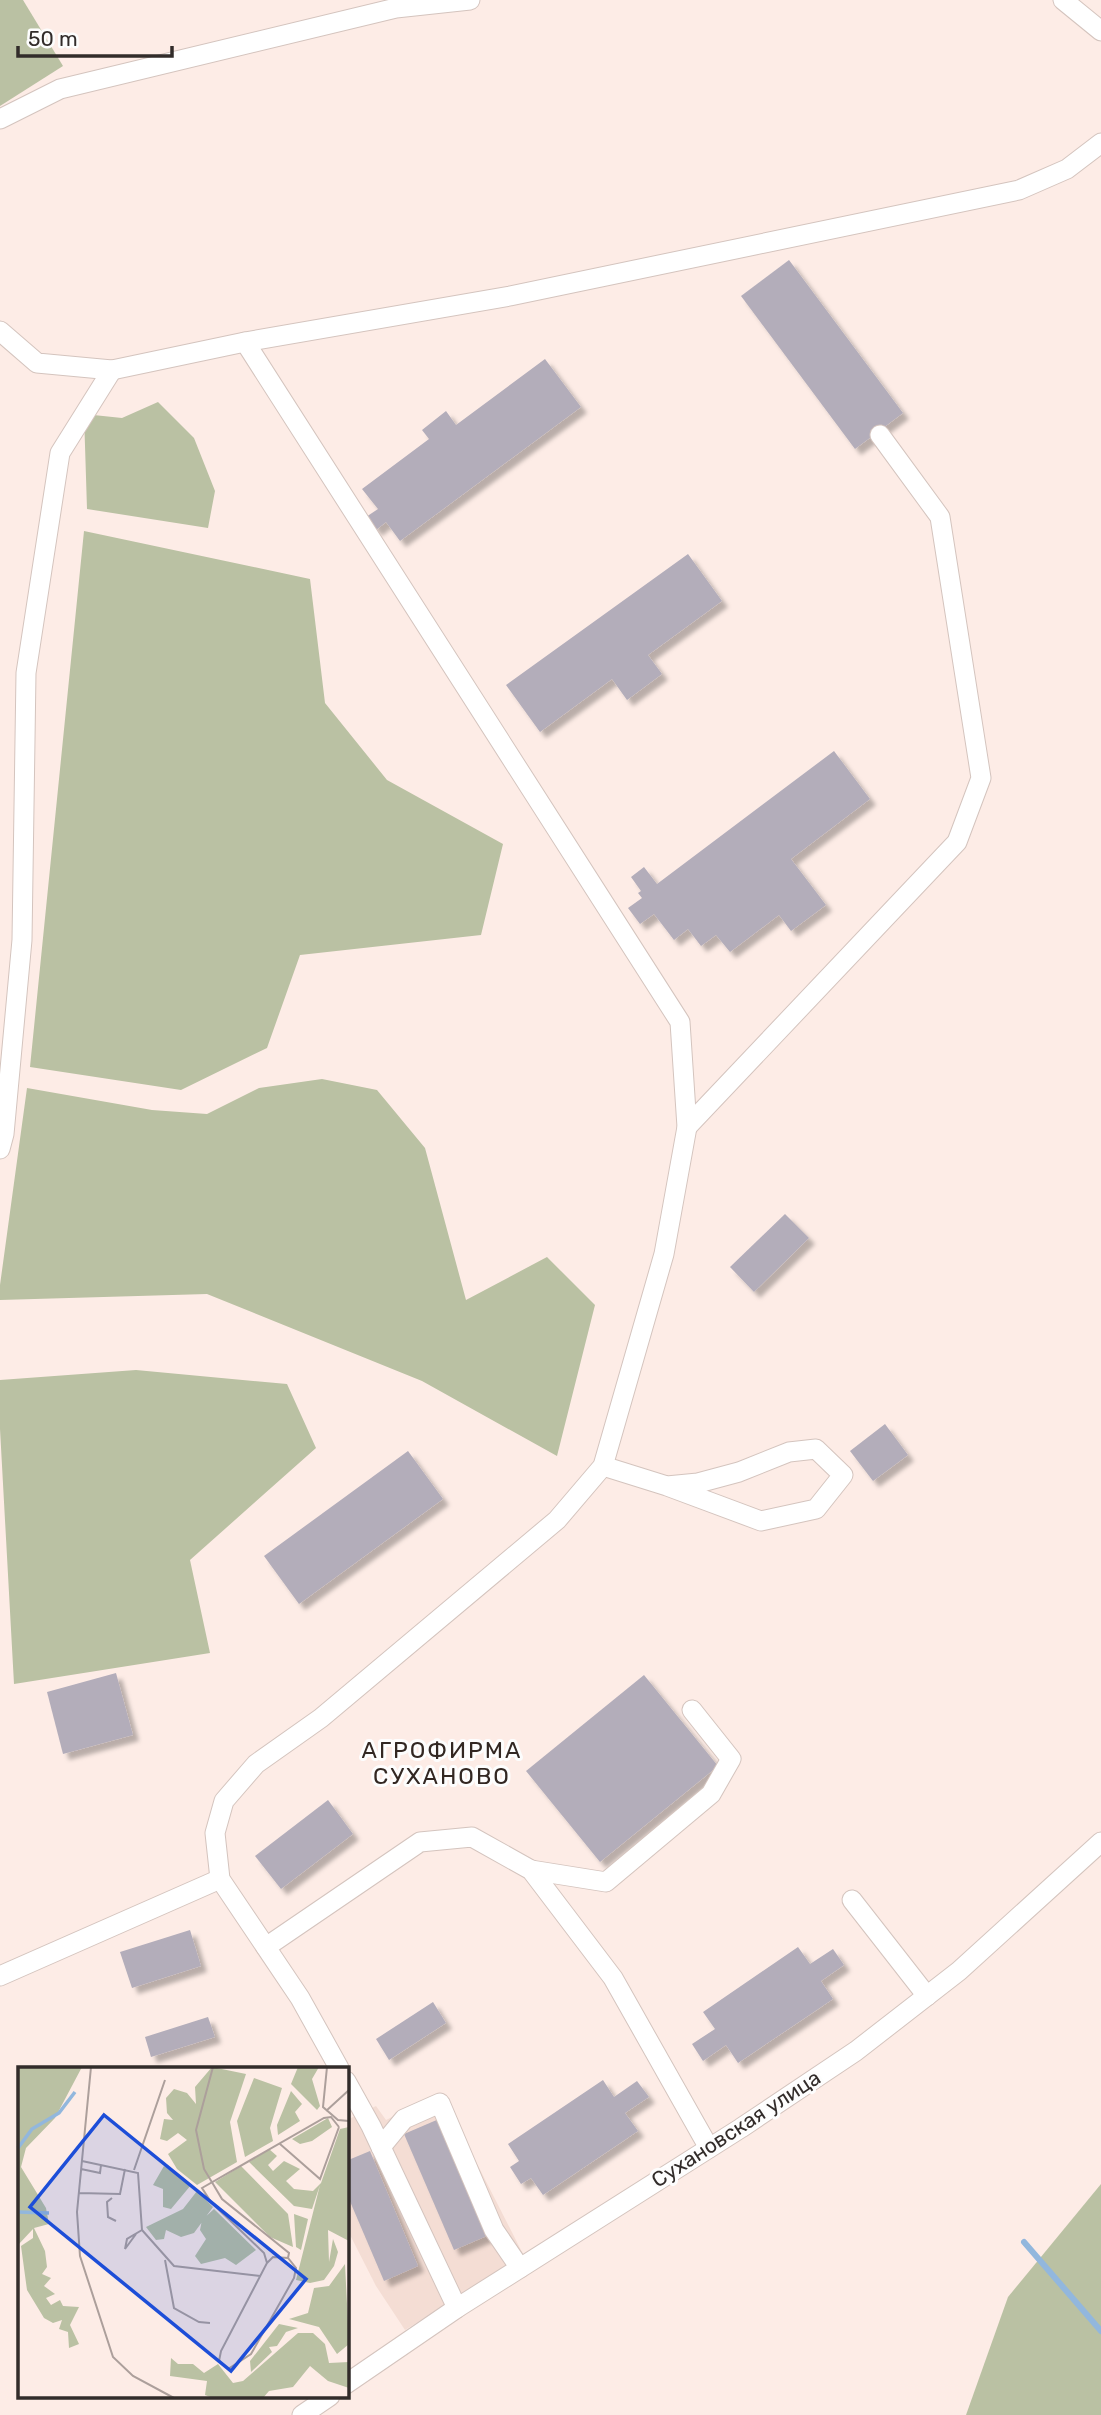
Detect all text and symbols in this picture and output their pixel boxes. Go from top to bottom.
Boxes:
scale bar [18,14,172,58]
text: 50 m [28,26,78,51]
district label: АГРОФИРМА СУХАНОВО [362,1736,522,1790]
street label: Сухановская улица [647,2065,825,2193]
inset map [18,2067,348,2398]

